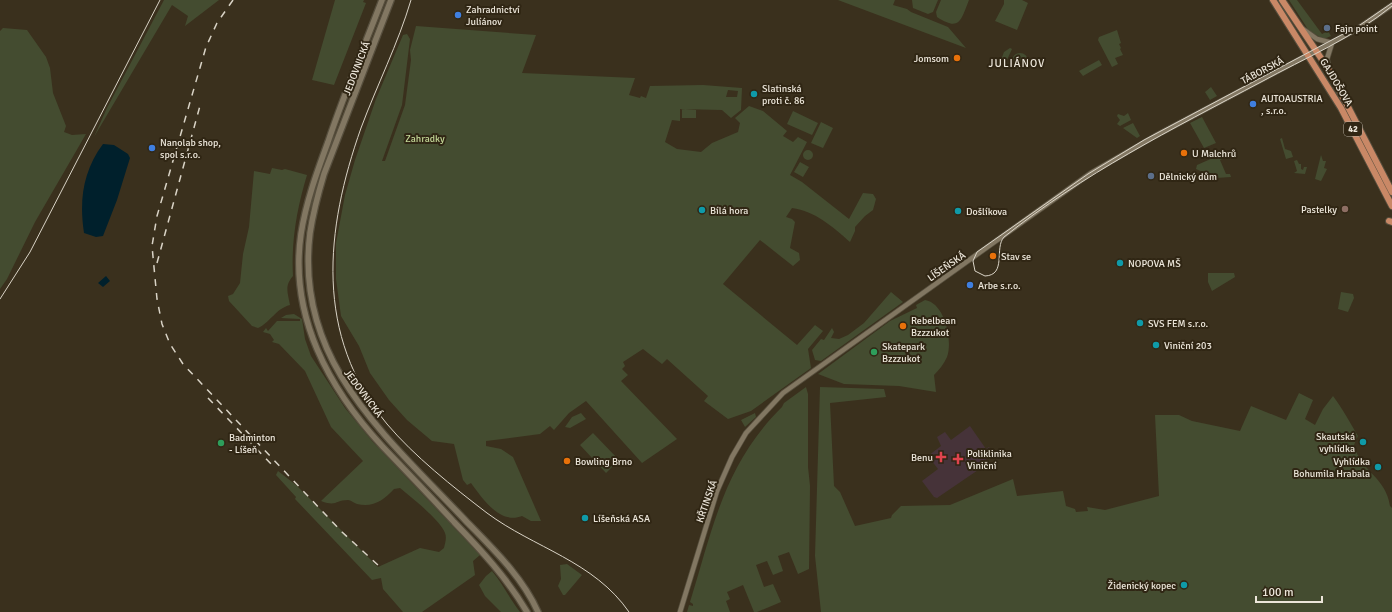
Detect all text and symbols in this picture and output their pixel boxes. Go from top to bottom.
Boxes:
place label: Zahradnictví Julíánov [466,4,520,28]
marker: Zahradnictví Julíánov [453,10,463,20]
marker: Fajn point [1322,23,1332,33]
place label: Fajn point [1335,23,1378,35]
street label: JEDOVNICKÁ [340,39,373,97]
place label: Jomsom [914,53,949,65]
marker: Jomsom [952,53,962,63]
street label: TÁBORSKÁ [1239,54,1286,87]
district label: JULIÁNOV [989,56,1045,70]
street label: GAJDOŠOVA [1317,56,1356,109]
place label: Slatinská proti č. 86 [762,83,805,107]
marker: Slatinská proti č. 86 [749,89,759,99]
place label: AUTOAUSTRIA , s.r.o. [1261,93,1323,117]
marker: AUTOAUSTRIA , s.r.o. [1248,99,1258,109]
road number: 42 [1344,122,1362,136]
park label: Zahradky [405,133,445,145]
place label: Nanolab shop, spol s.r.o. [160,137,221,161]
marker: Nanolab shop, spol s.r.o. [147,143,157,153]
marker: U Malchrů [1179,148,1189,158]
place label: U Malchrů [1192,148,1236,160]
marker: Dělnický dům [1146,171,1156,181]
place label: Dělnický dům [1159,171,1217,183]
place label: Pastelky [1301,204,1337,216]
marker: Pastelky [1340,204,1350,214]
marker: Bílá hora [697,205,707,215]
place label: Bílá hora [710,205,748,217]
marker: Došlíkova [953,206,963,216]
place label: Došlíkova [966,206,1007,218]
street label: LÍŠEŇSKÁ [925,249,968,284]
marker: Stav se [988,251,998,261]
place label: Stav se [1001,251,1031,263]
place label: NOPOVA MŠ [1128,257,1181,270]
marker: NOPOVA MŠ [1115,258,1125,268]
marker: Arbe s.r.o. [965,280,975,290]
place label: Arbe s.r.o. [978,280,1021,292]
place label: Rebelbean Bzzzukot [911,315,956,339]
marker: SVS FEM s.r.o. [1135,318,1145,328]
place label: SVS FEM s.r.o. [1148,318,1209,330]
marker: Rebelbean Bzzzukot [898,321,908,331]
marker: Viniční 203 [1151,340,1161,350]
place label: Viniční 203 [1164,340,1212,352]
place label: Skatepark Bzzzukot [882,341,925,365]
marker: Skatepark Bzzzukot [869,347,879,357]
street label: JEDOVNICKÁ [341,367,386,420]
place label: Skautská vyhlídka [1316,431,1355,455]
place label: Badminton - Líšeň [229,432,276,456]
marker: Skautská vyhlídka [1358,437,1368,447]
marker: Badminton - Líšeň [216,438,226,448]
place label: Poliklinika Viniční [967,448,1012,472]
place label: Benu [911,452,933,464]
marker: Benu [936,452,946,462]
marker: Poliklinika Viniční [952,453,964,465]
marker: Bowling Brno [562,456,572,466]
place label: Bowling Brno [575,456,632,468]
place label: Vyhlídka Bohumila Hrabala [1293,456,1370,480]
marker: Vyhlídka Bohumila Hrabala [1373,462,1383,472]
street label: KŘTINSKÁ [693,478,720,524]
marker: Líšeňská ASA [580,513,590,523]
place label: Líšeňská ASA [593,513,650,525]
scale bar [1256,578,1322,604]
place label: Židenický kopec [1108,579,1176,592]
marker: Židenický kopec [1179,580,1189,590]
text: 100 m [1262,585,1294,600]

